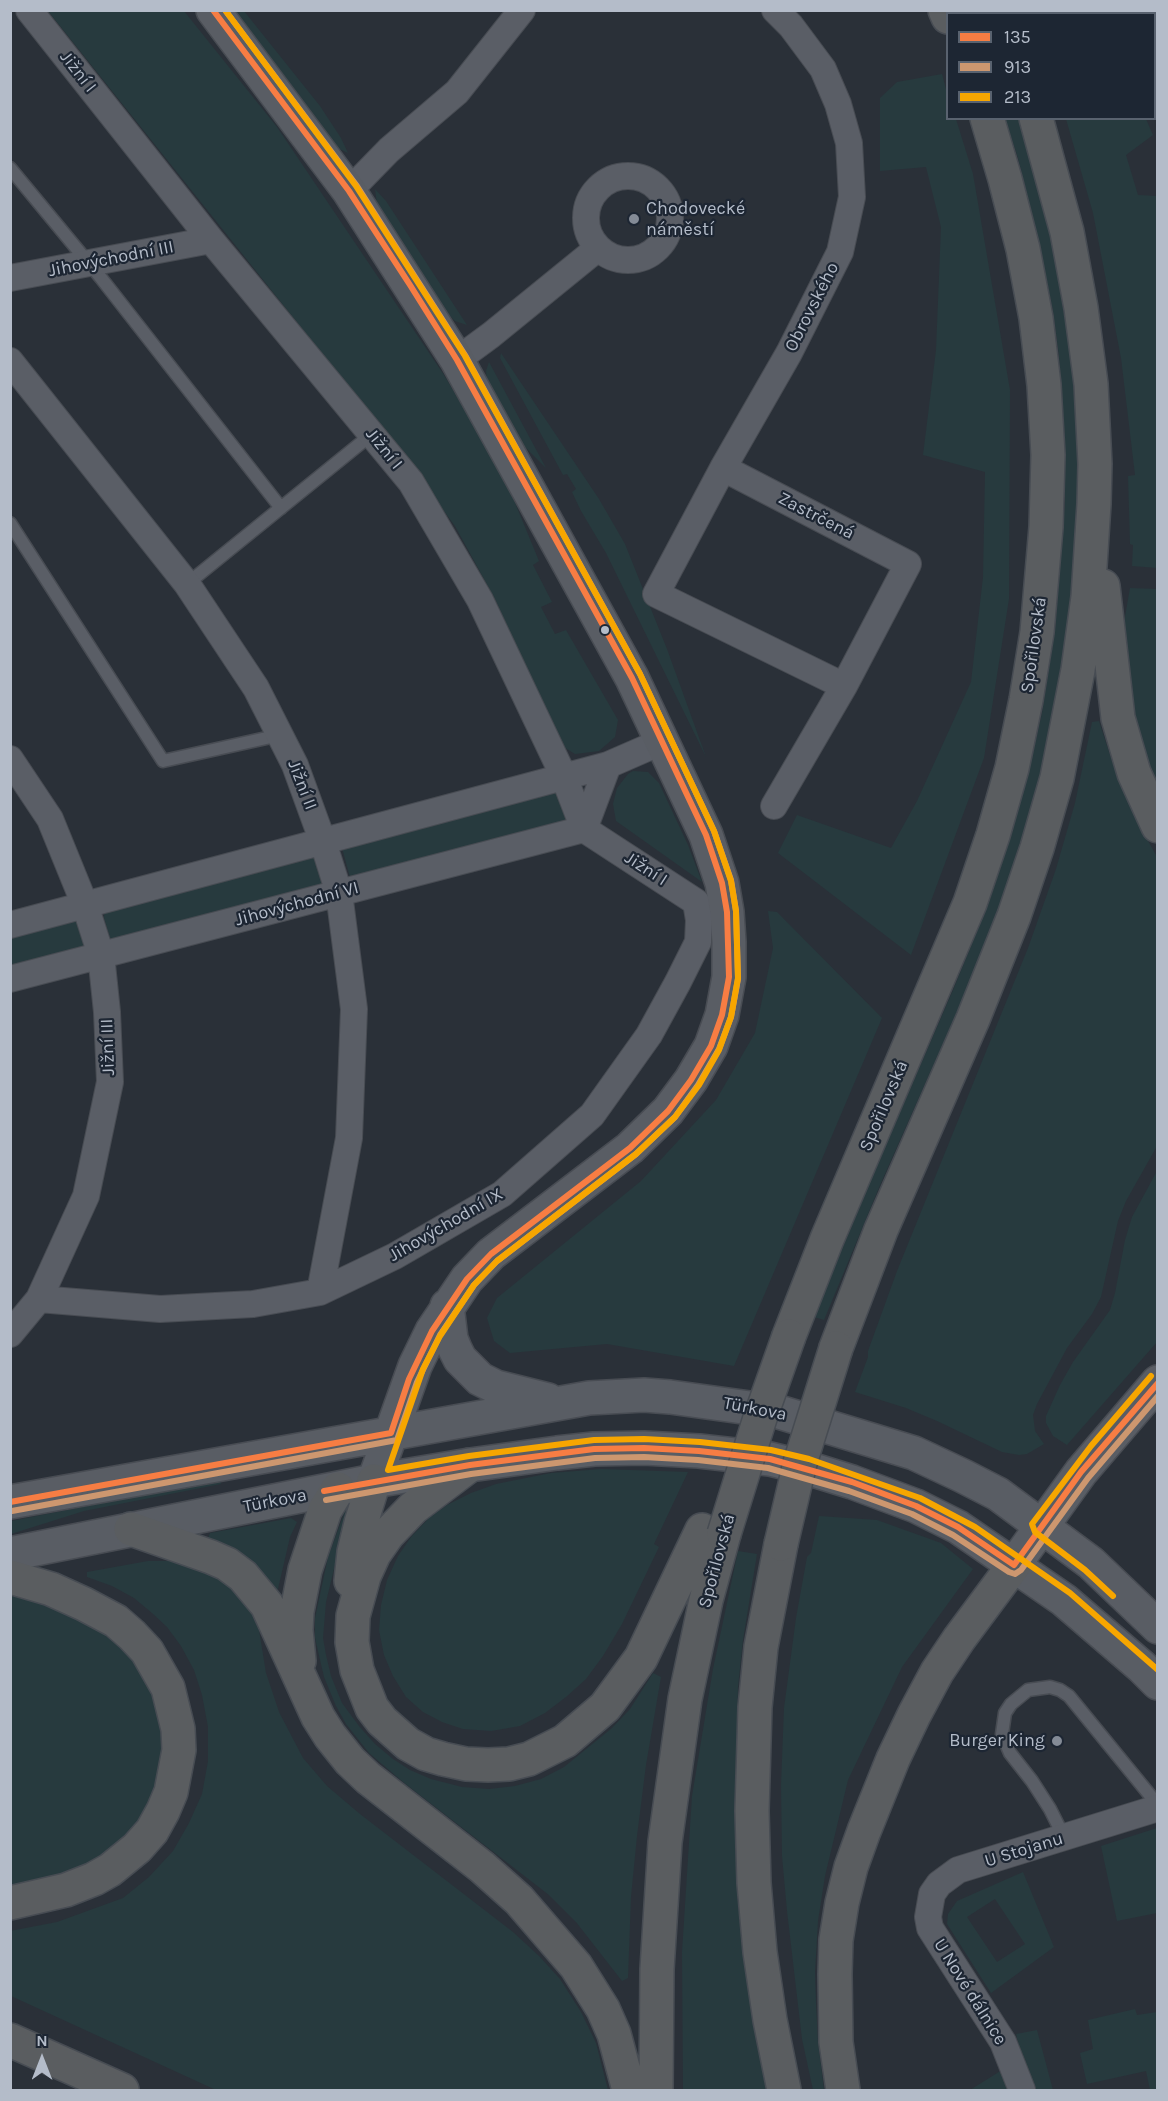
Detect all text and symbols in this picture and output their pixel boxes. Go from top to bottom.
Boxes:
legend [946,12,1156,120]
text: 135 [1004,26,1031,48]
street label: Jižní I [55,47,101,97]
text: 913 [1004,56,1031,78]
text: 213 [1004,86,1031,108]
place label: Chodovecké náměstí [646,198,745,240]
marker: Chodovecké náměstí [627,212,641,226]
street label: Jihovýchodní III [47,236,175,282]
street label: Obrovského [780,259,844,355]
street label: Jižní I [361,424,407,474]
street label: Zastrčená [774,488,858,544]
street label: Spořilovská [1017,596,1051,694]
unlabelled marker [599,624,611,636]
street label: Jižní II [283,757,321,813]
street label: Jižní I [621,847,671,891]
street label: Jihovýchodní VI [233,877,361,931]
street label: Jižní III [96,1018,120,1076]
street label: Spořilovská [855,1057,913,1155]
street label: Jihovýchodní IX [385,1184,507,1266]
street label: Türkova [721,1392,789,1426]
street label: Türkova [241,1484,309,1518]
street label: Spořilovská [694,1512,740,1610]
place label: Burger King [949,1730,1045,1752]
marker: Burger King [1050,1734,1064,1748]
street label: U Stojanu [982,1828,1066,1872]
street label: U Nové dálnice [929,1935,1011,2049]
north arrow [12,2029,72,2089]
text: N [36,2031,48,2050]

